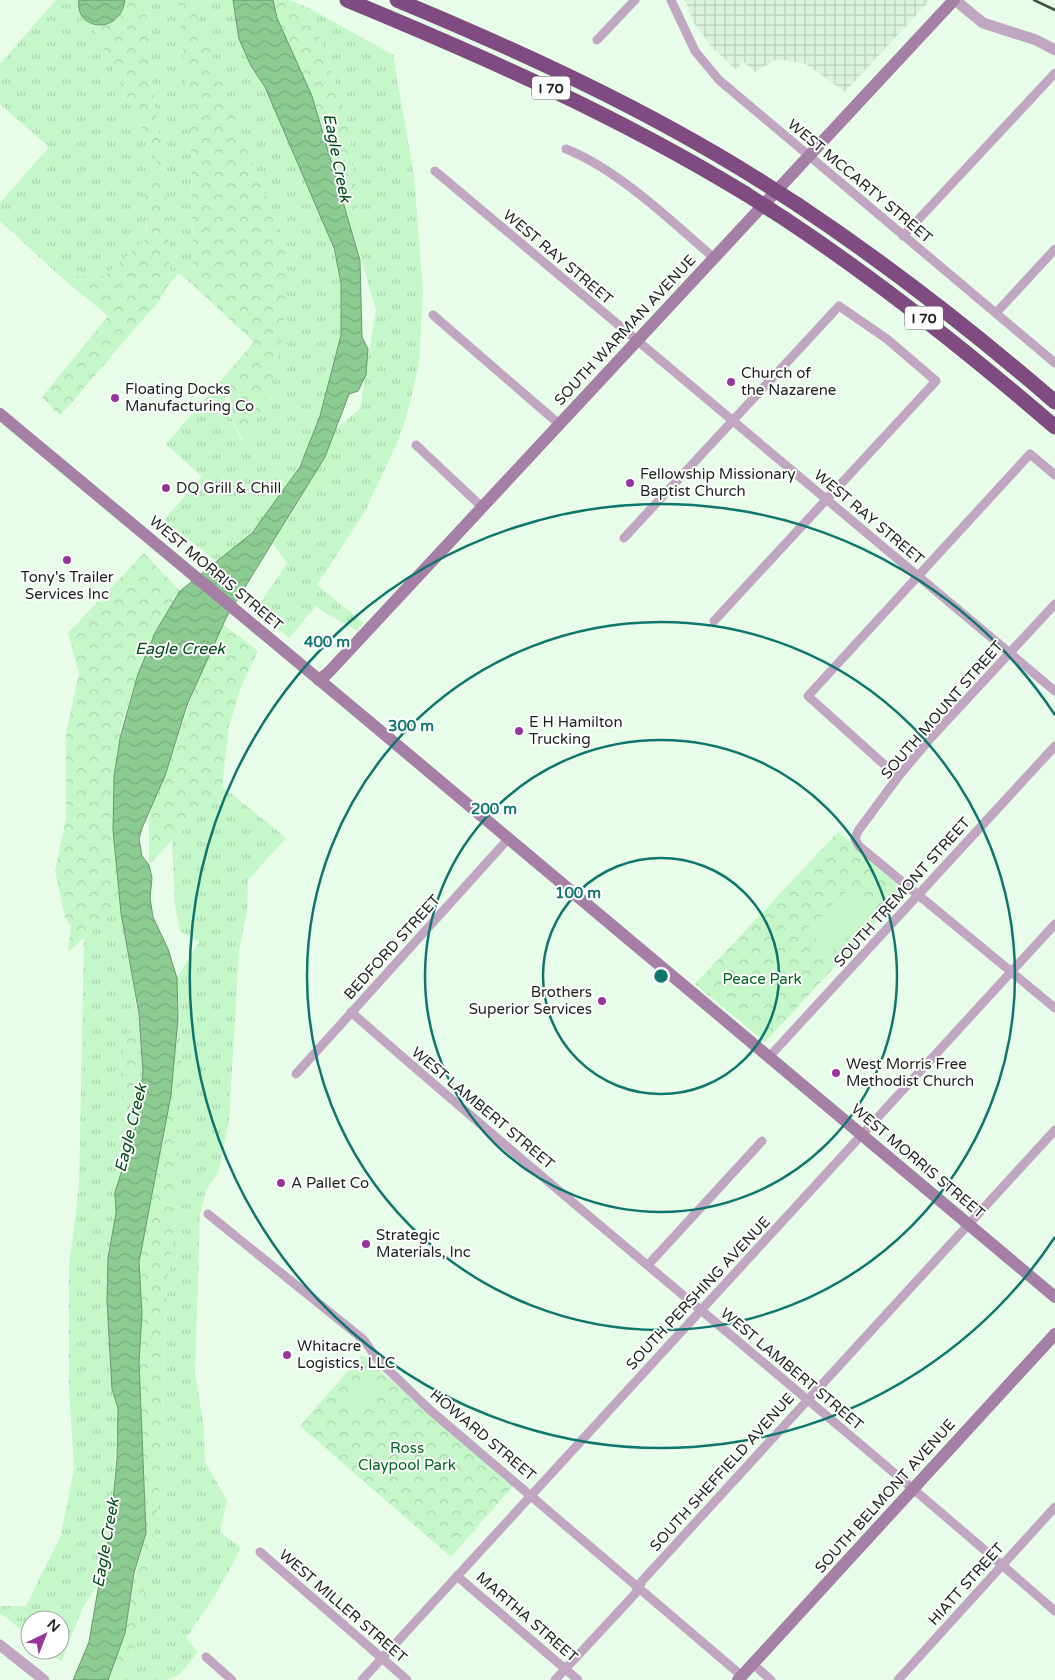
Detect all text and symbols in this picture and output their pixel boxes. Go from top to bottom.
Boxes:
road number: I 70 [532,76,570,100]
water label: Eagle Creek [319,112,356,205]
street label: WEST MCCARTY STREET [784,115,936,247]
street label: WEST RAY STREET [499,206,617,308]
street label: SOUTH WARMAN AVENUE [550,251,700,409]
road number: I 70 [905,306,943,330]
place label: Church of the Nazarene [741,364,836,399]
marker: Church of the Nazarene [725,376,737,388]
place label: Floating Docks Manufacturing Co [125,380,254,415]
marker: Floating Docks Manufacturing Co [109,392,121,404]
place label: Fellowship Missionary Baptist Church [640,465,796,500]
street label: WEST RAY STREET [810,466,928,568]
marker: Fellowship Missionary Baptist Church [624,477,636,489]
place label: DQ Grill & Chill [176,479,281,497]
marker: DQ Grill & Chill [160,482,172,494]
street label: WEST MORRIS STREET [146,512,286,634]
marker: Tony's Trailer Services Inc [61,554,73,566]
place label: Tony's Trailer Services Inc [21,568,114,603]
text: 400 m [304,633,350,651]
street label: SOUTH MOUNT STREET [877,637,1007,783]
water label: Eagle Creek [135,639,226,659]
place label: E H Hamilton Trucking [529,713,623,748]
text: 300 m [388,717,434,735]
marker: E H Hamilton Trucking [513,725,525,737]
text: 200 m [471,800,517,818]
street label: SOUTH TREMONT STREET [830,813,974,971]
text: 100 m [555,884,601,902]
street label: BEDFORD STREET [340,891,444,1003]
centre of rings [652,967,670,985]
park label: Peace Park [722,970,802,988]
place label: Brothers Superior Services [469,983,592,1018]
marker: Brothers Superior Services [596,995,608,1007]
street label: WEST LAMBERT STREET [408,1043,558,1173]
place label: West Morris Free Methodist Church [846,1055,974,1090]
marker: West Morris Free Methodist Church [830,1067,842,1079]
water label: Eagle Creek [110,1081,152,1174]
street label: WEST MORRIS STREET [848,1100,988,1222]
place label: A Pallet Co [291,1174,369,1192]
marker: A Pallet Co [275,1177,287,1189]
street label: SOUTH PERSHING AVENUE [622,1213,774,1373]
place label: Strategic Materials, Inc [376,1226,471,1261]
marker: Strategic Materials, Inc [360,1238,372,1250]
street label: WEST LAMBERT STREET [717,1304,867,1434]
place label: Whitacre Logistics, LLC [297,1337,395,1372]
marker: Whitacre Logistics, LLC [281,1349,293,1361]
street label: HOWARD STREET [426,1386,540,1484]
street label: SOUTH SHEFFIELD AVENUE [646,1389,798,1555]
street label: SOUTH BELMONT AVENUE [811,1415,959,1577]
park label: Ross Claypool Park [358,1439,456,1474]
water label: Eagle Creek [88,1496,124,1589]
street label: HIATT STREET [924,1539,1008,1629]
street label: WEST MILLER STREET [275,1546,411,1666]
street label: MARTHA STREET [473,1568,581,1666]
north arrow [20,1610,70,1660]
text: N [44,1616,63,1636]

